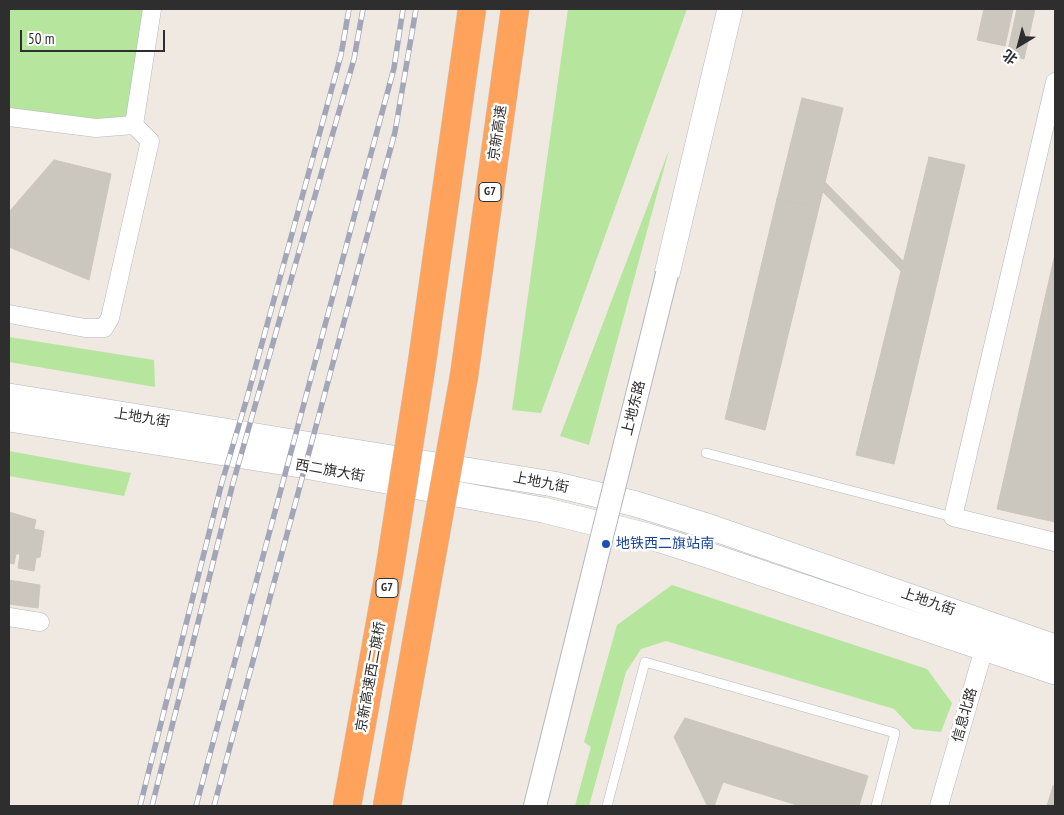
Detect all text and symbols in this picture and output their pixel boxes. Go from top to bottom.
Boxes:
scale bar [22,20,168,52]
north arrow [994,20,1044,70]
text: 50 m [28,29,54,48]
text: 北 [999,46,1021,68]
street label: 京新高速 [486,104,510,162]
road number: G7 [479,182,501,202]
street label: 上地东路 [619,379,649,437]
street label: 上地九街 [113,405,171,431]
street label: 西二旗大街 [294,457,366,485]
street label: 上地九街 [512,469,570,497]
place label: 地铁西二旗站南 [616,536,714,552]
marker: 地铁西二旗站南 [600,538,612,550]
road number: G7 [376,578,398,598]
street label: 上地九街 [899,585,957,619]
street label: 京新高速西二旗桥 [353,620,389,734]
street label: 信息北路 [949,686,981,744]

